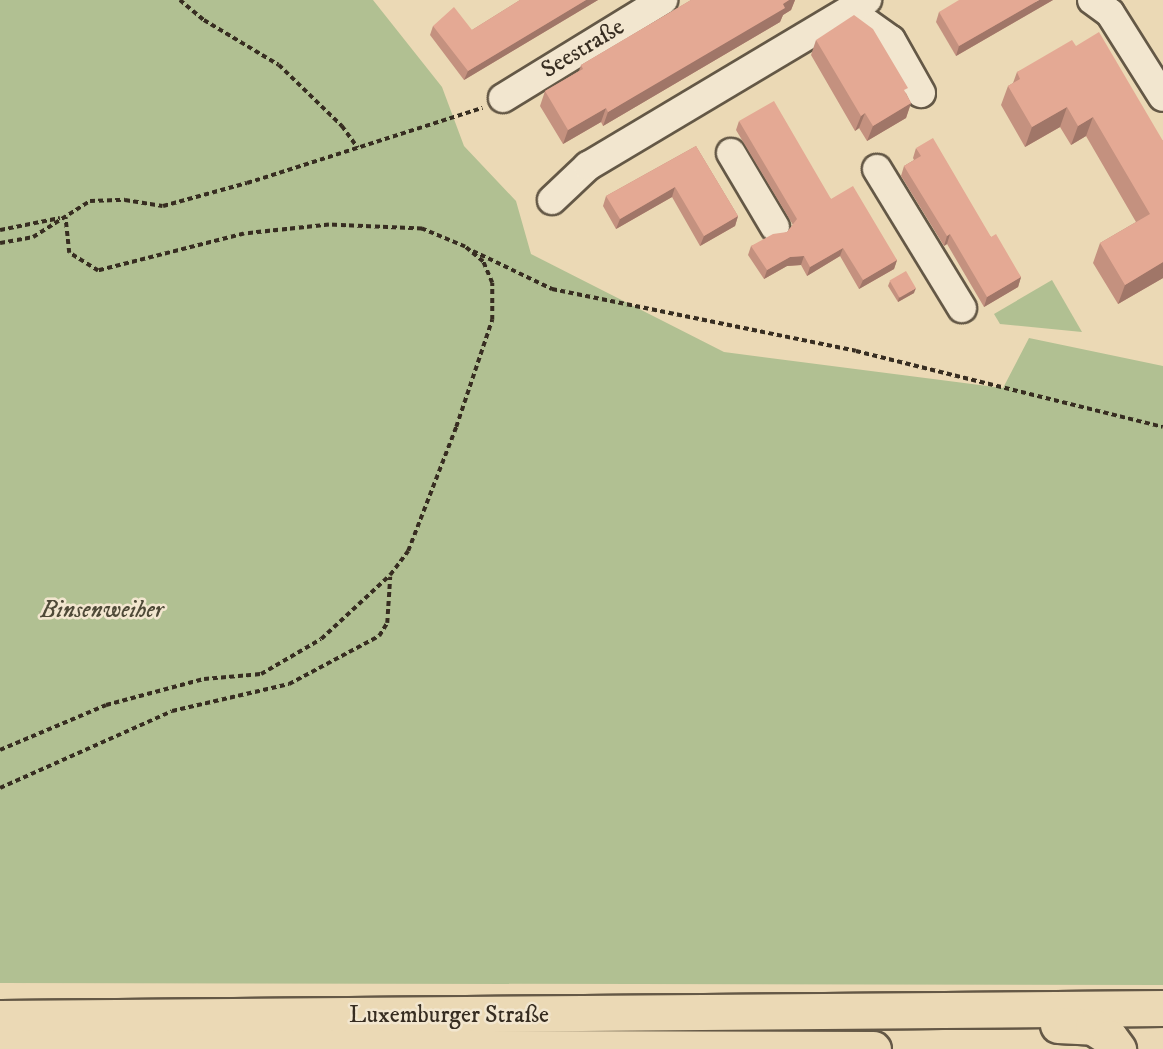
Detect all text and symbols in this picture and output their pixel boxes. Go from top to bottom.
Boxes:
street label: Seestraße [536,13,630,85]
park label: Binsenweiher [41,597,163,625]
street label: Luxemburger Straße [349,1002,549,1030]

